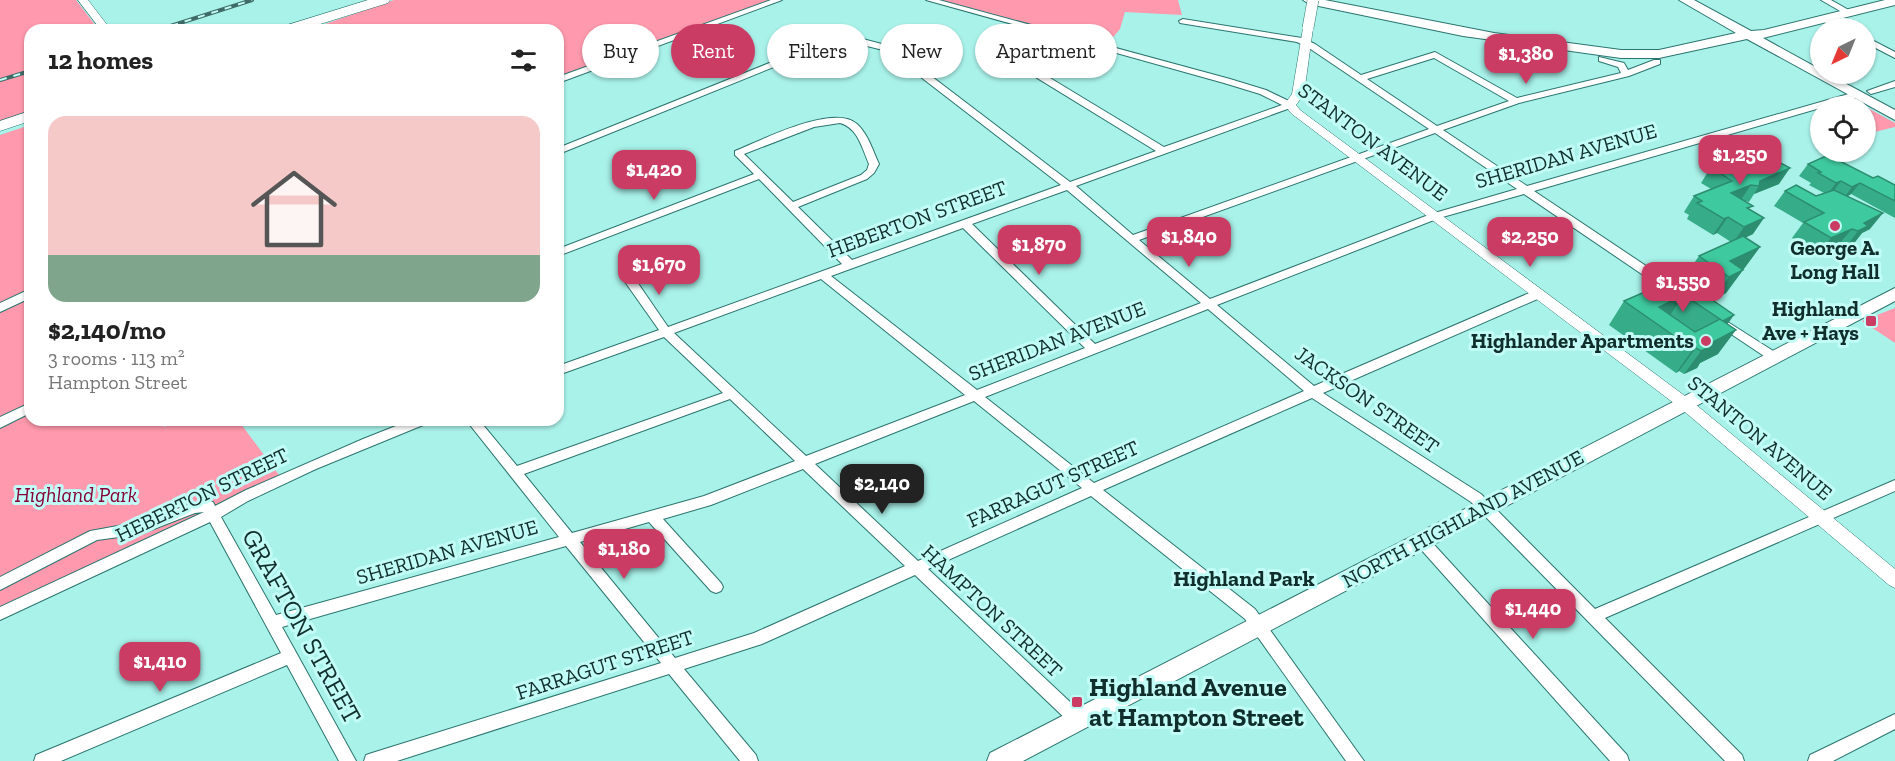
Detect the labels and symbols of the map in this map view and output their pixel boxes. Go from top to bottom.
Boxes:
north arrow [1810,18,1876,84]
pin: $1,380 [1477,34,1575,85]
street label: STANTON AVENUE [1294,77,1453,206]
street label: SHERIDAN AVENUE [1472,118,1659,193]
pin: $1,250 [1691,135,1789,186]
pin: $1,420 [605,150,703,201]
street label: HEBERTON STREET [824,174,1010,263]
pin: $1,840 [1140,217,1238,268]
pin: $2,250 [1481,217,1579,268]
marker: George A. Long Hall [1828,219,1842,233]
pin: $1,870 [990,225,1088,276]
place label: George A. Long Hall [1790,235,1880,284]
pin: $1,670 [610,245,708,296]
pin: $1,550 [1634,262,1732,313]
street label: SHERIDAN AVENUE [965,295,1149,386]
place label: Highland Ave + Hays [1762,296,1859,345]
marker: Highland Ave + Hays [1864,314,1878,328]
place label: Highlander Apartments [1471,328,1694,353]
marker: Highlander Apartments [1699,334,1713,348]
street label: JACKSON STREET [1290,340,1444,459]
street label: STANTON AVENUE [1683,370,1838,505]
street label: FARRAGUT STREET [963,434,1142,533]
street label: HEBERTON STREET [111,442,292,547]
street label: NORTH HIGHLAND AVENUE [1338,444,1588,593]
pin: $2,140 [833,464,931,515]
park label: Highland Park [15,482,137,507]
street label: SHERIDAN AVENUE [353,514,540,589]
street label: GRAFTON STREET [235,523,369,729]
pin: $1,180 [575,529,673,580]
street label: HAMPTON STREET [917,539,1068,682]
district label: Highland Park [1173,565,1315,592]
pin: $1,440 [1484,589,1582,640]
street label: FARRAGUT STREET [513,624,697,705]
pin: $1,410 [111,642,209,693]
place label: Highland Avenue at Hampton Street [1089,671,1304,733]
marker: Highland Avenue at Hampton Street [1070,695,1084,709]

